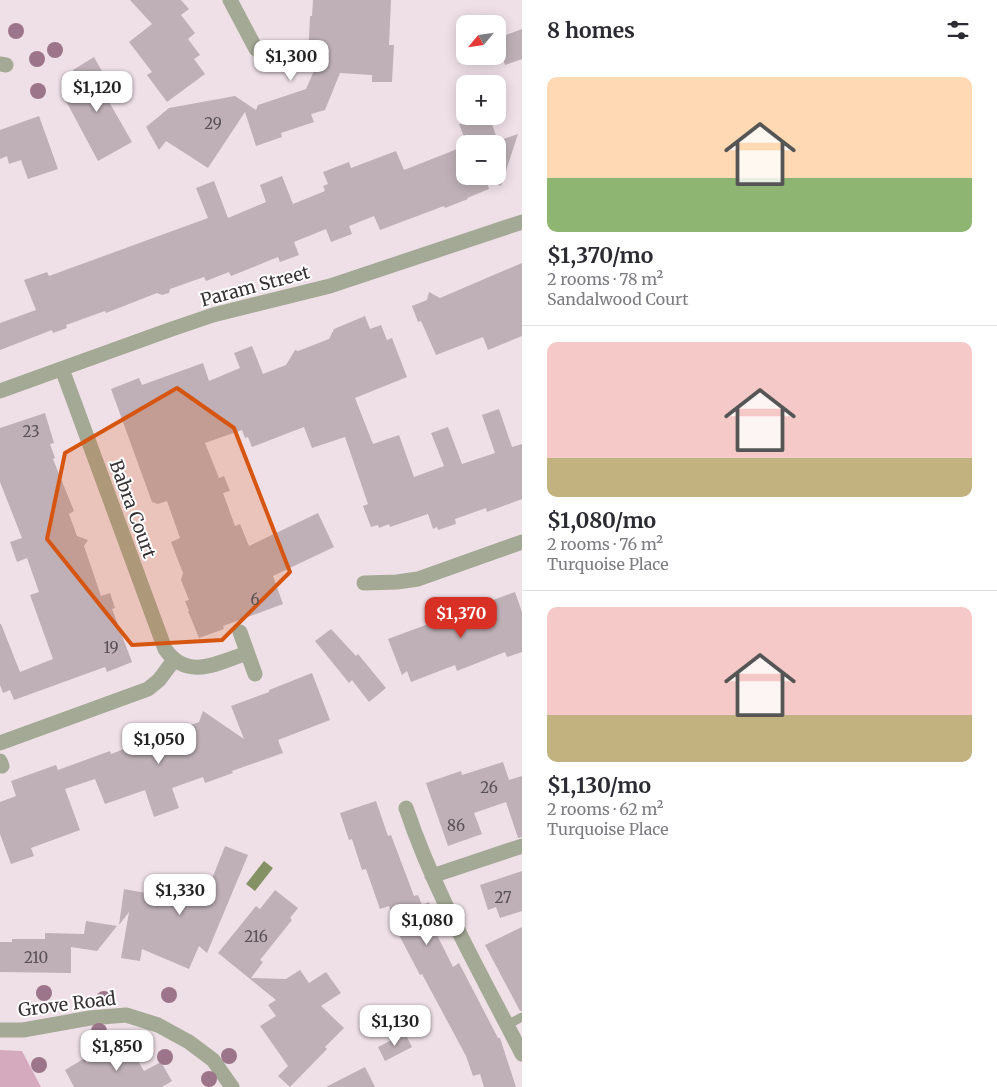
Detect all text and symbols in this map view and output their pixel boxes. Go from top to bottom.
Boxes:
north arrow [456,15,506,65]
map controls [456,15,506,185]
icon: filters [944,16,972,44]
text: 8 homes [547,17,635,44]
pin: $1,300 [250,39,332,82]
text: $1,300 [265,46,317,66]
pin: $1,120 [56,70,138,113]
button: + [456,75,506,125]
text: $1,120 [72,77,122,97]
icon: home [715,109,805,199]
house number: 29 [204,114,222,133]
button: − [456,135,506,185]
text: $1,370/mo [547,242,653,269]
street label: Param Street [198,260,312,312]
text: 2 rooms · 78 m² [547,269,663,289]
text: Sandalwood Court [547,289,689,309]
icon: home [715,375,805,465]
house number: 23 [23,422,39,441]
street label: Babra Court [105,457,161,561]
text: $1,080/mo [547,507,656,534]
text: 2 rooms · 76 m² [547,534,663,554]
text: Turquoise Place [547,554,669,574]
house number: 6 [250,590,260,609]
pin: $1,370 [420,596,502,639]
text: $1,370 [436,603,486,623]
house number: 19 [103,638,119,657]
icon: home [715,640,805,730]
pin: $1,050 [118,722,200,765]
text: $1,050 [133,729,185,749]
text: $1,130/mo [547,772,651,799]
house number: 26 [480,778,498,797]
text: 2 rooms · 62 m² [547,799,664,819]
house number: 86 [447,816,465,835]
text: Turquoise Place [547,819,669,839]
pin: $1,330 [139,874,221,916]
text: $1,330 [155,880,205,900]
house number: 27 [495,888,512,907]
pin: $1,080 [386,904,468,946]
text: $1,080 [401,910,453,930]
house number: 216 [244,927,268,946]
house number: 210 [24,948,48,967]
street label: Grove Road [17,987,117,1021]
pin: $1,130 [354,1004,436,1047]
text: $1,130 [371,1011,419,1031]
pin: $1,850 [76,1030,158,1072]
text: $1,850 [91,1036,143,1056]

